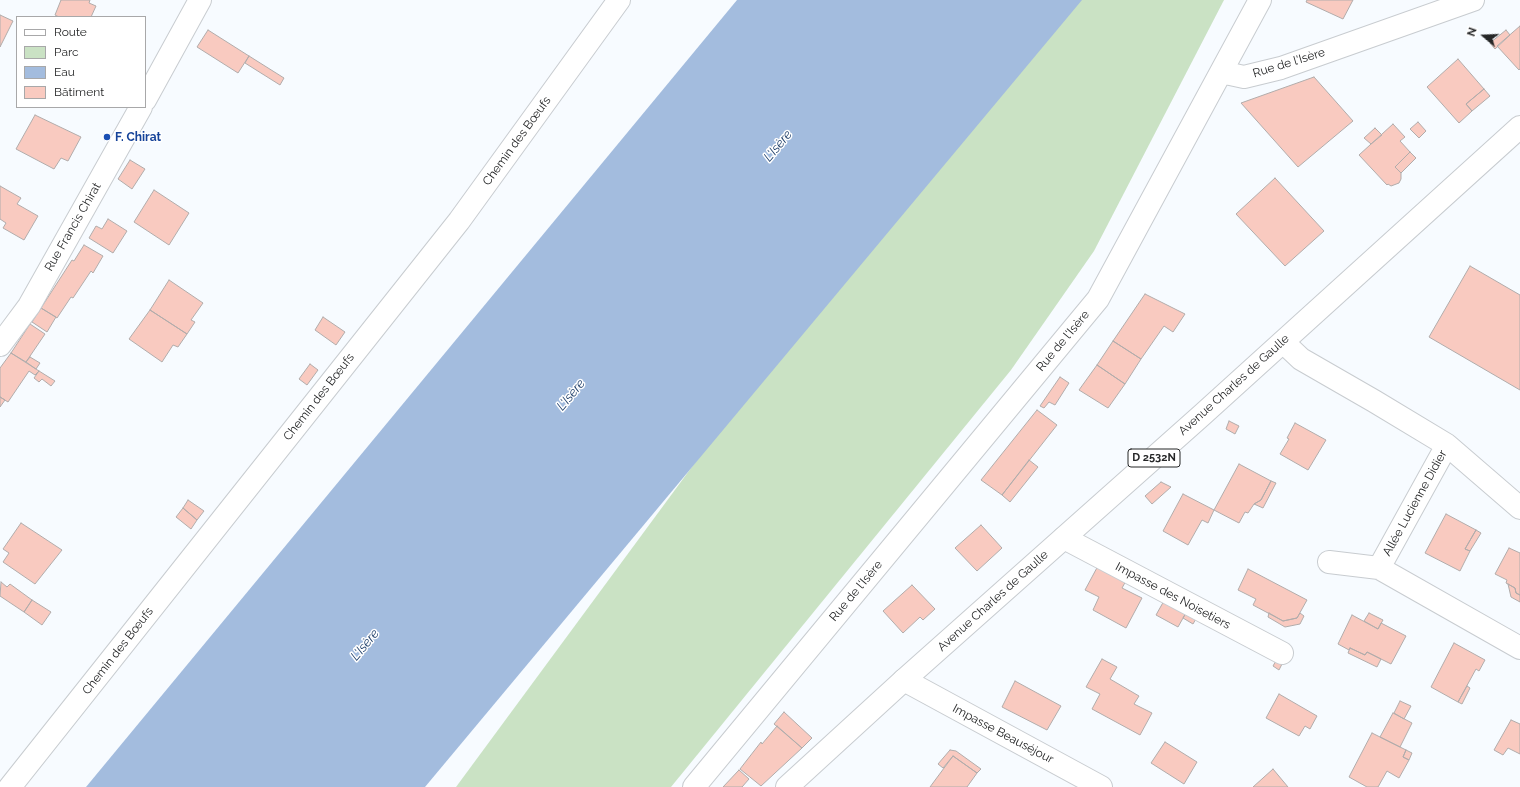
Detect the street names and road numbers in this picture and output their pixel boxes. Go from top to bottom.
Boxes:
street label: Rue de l'Isère [1251,45,1327,81]
street label: Chemin des Bœufs [480,94,554,188]
street label: Rue Francis Chirat [42,180,104,274]
street label: Rue de l'Isère [1033,308,1093,374]
street label: Avenue Charles de Gaulle [1176,332,1292,438]
street label: Chemin des Bœufs [281,351,357,443]
street label: Allée Lucienne Didier [1380,448,1450,558]
road number: D 2532N [1128,449,1180,467]
street label: Avenue Charles de Gaulle [935,548,1051,654]
street label: Rue de l'Isère [826,558,886,624]
street label: Impasse des Noisetiers [1113,560,1233,632]
street label: Chemin des Bœufs [80,605,156,697]
street label: Impasse Beauséjour [950,701,1056,767]

